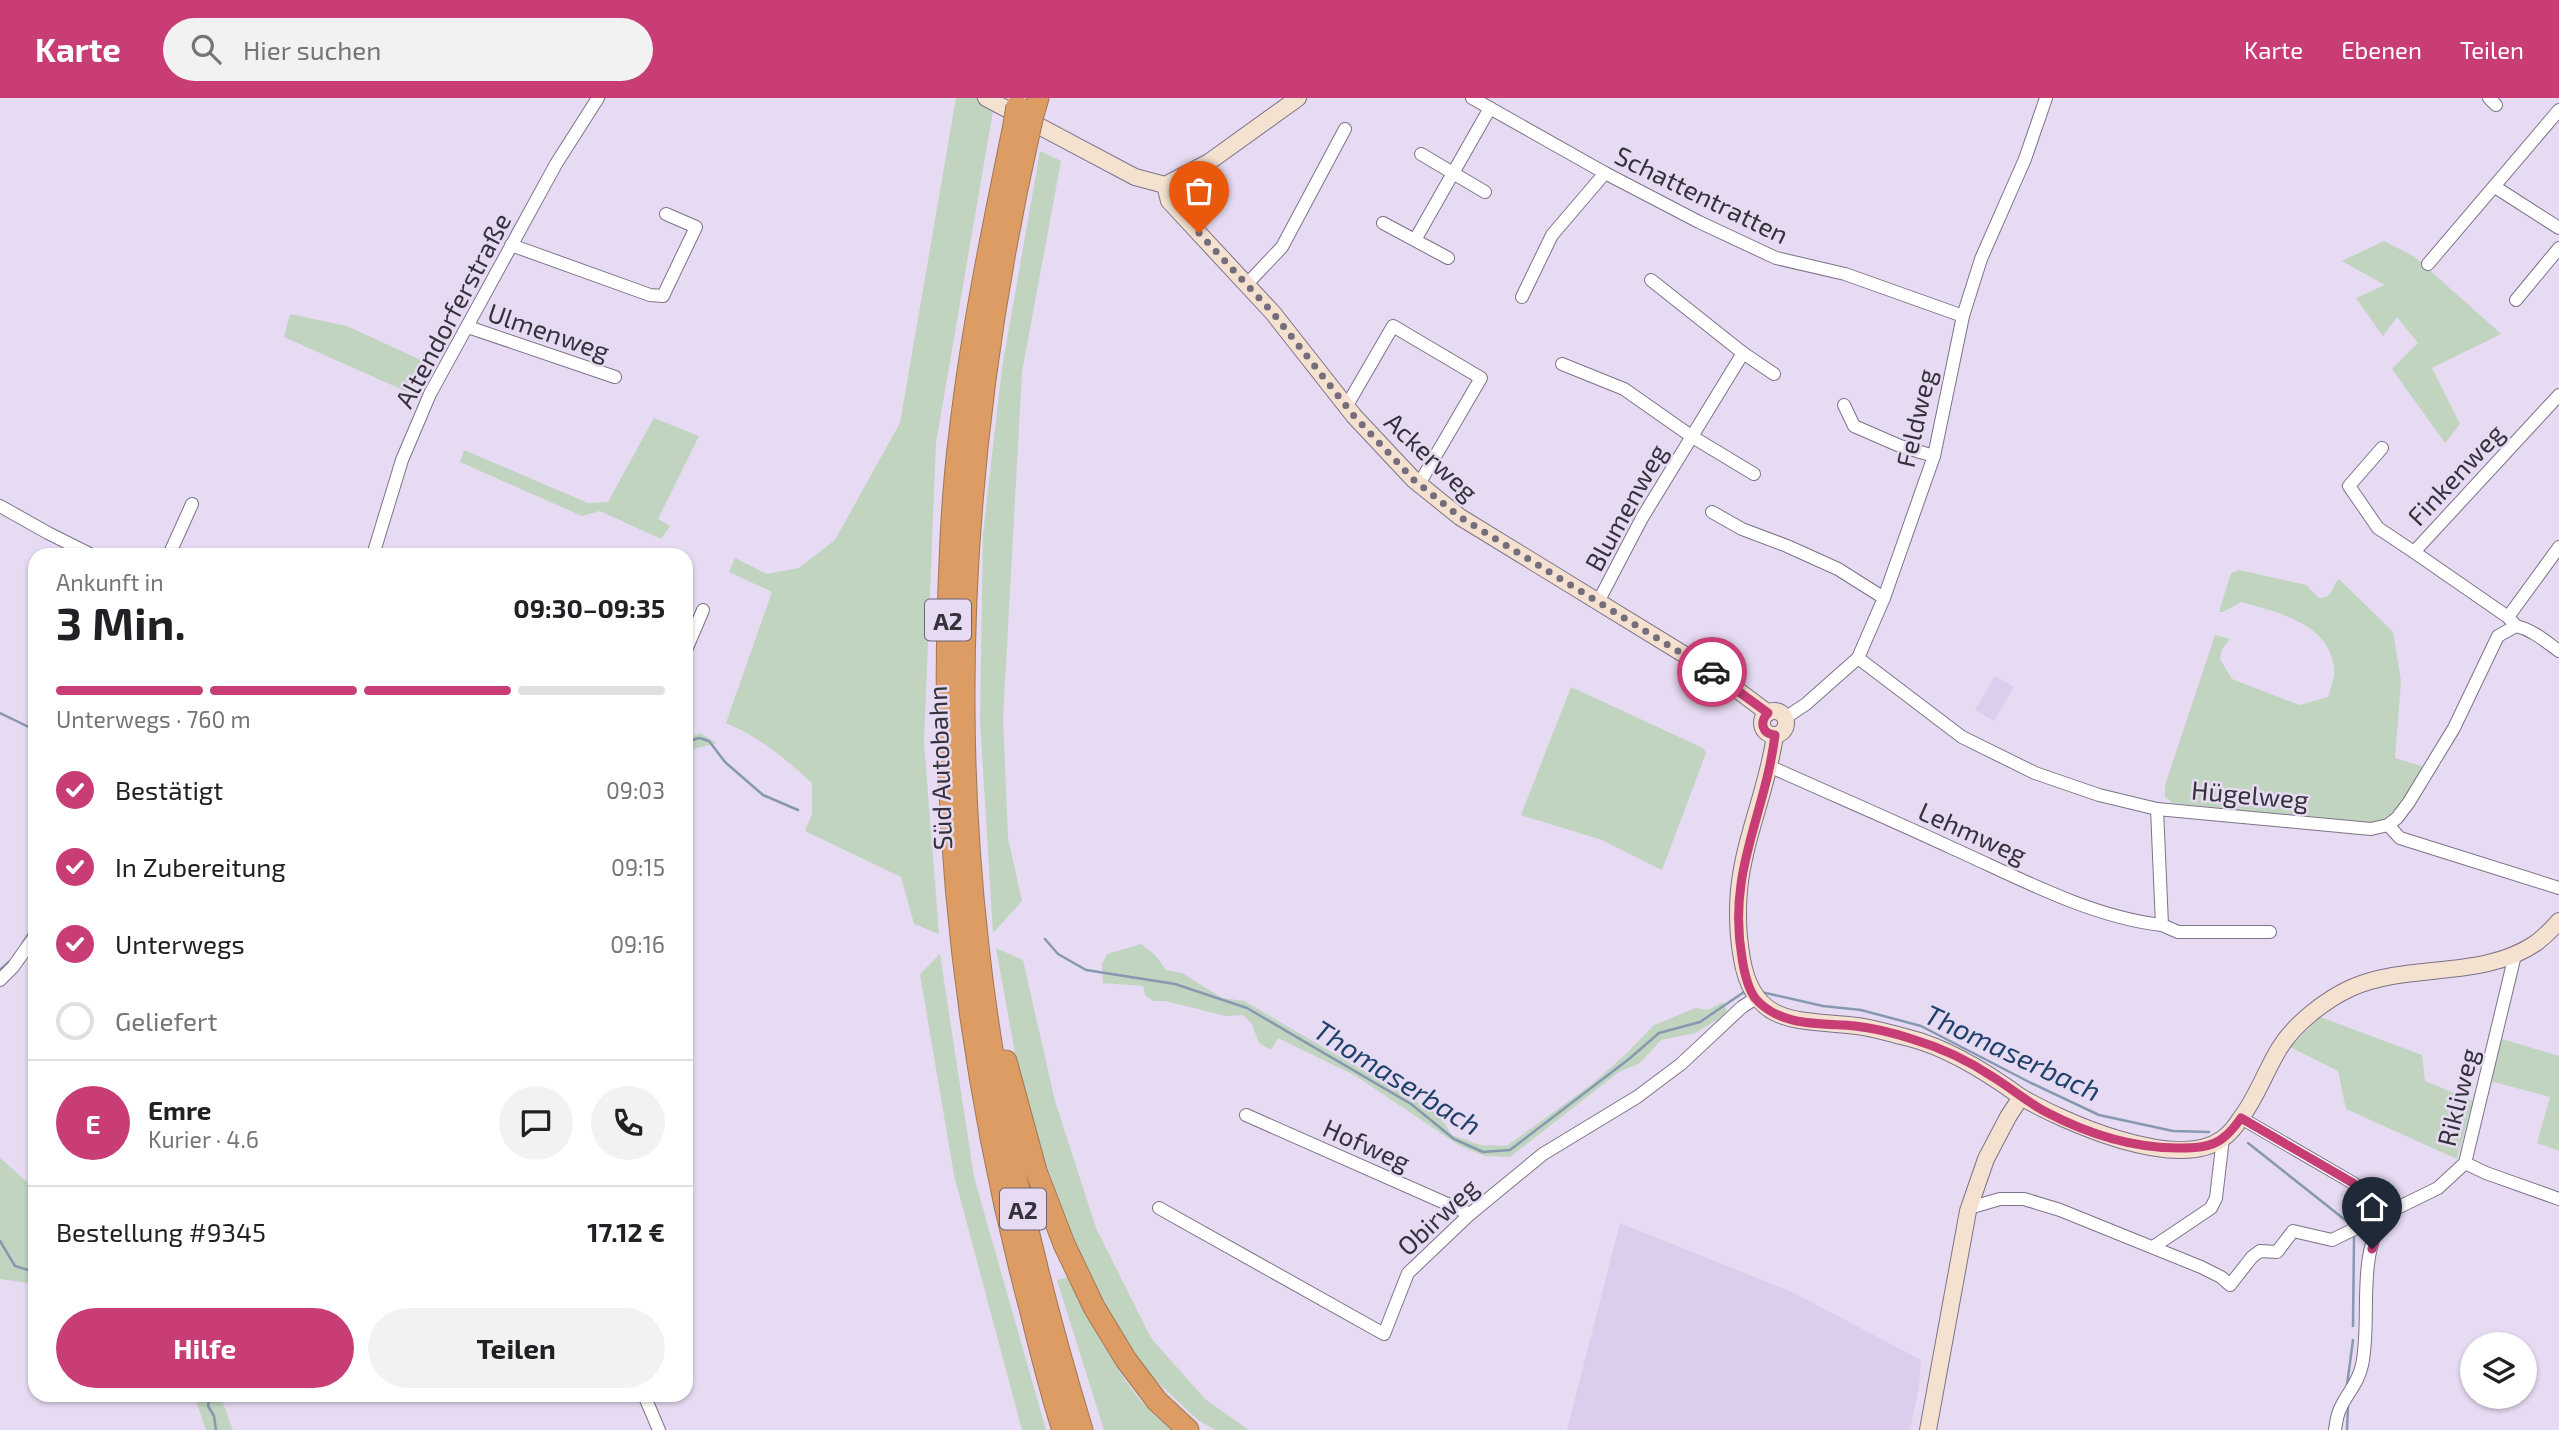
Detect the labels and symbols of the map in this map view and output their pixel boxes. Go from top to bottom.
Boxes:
street label: Schattentratten [1610,139,1794,249]
pin [1169,161,1229,233]
street label: Altendorferstraße [388,207,516,413]
street label: Ulmenweg [484,296,614,366]
street label: Feldweg [1889,366,1941,470]
street label: Ackerweg [1379,405,1485,507]
street label: Finkenweg [2400,417,2510,531]
street label: Blumenweg [1577,438,1673,576]
road number: A2 [925,600,971,640]
courier [1677,637,1747,707]
street label: Süd Autobahn [921,685,957,851]
street label: Hügelweg [2190,773,2310,815]
street label: Lehmweg [1914,794,2032,870]
water label: Thomaserbach [1919,996,2107,1108]
water label: Thomaserbach [1308,1012,1488,1142]
street label: Rikliweg [2430,1045,2484,1149]
street label: Hofweg [1319,1111,1415,1177]
street label: Obirweg [1390,1171,1484,1261]
pin [2342,1177,2402,1249]
road number: A2 [1000,1189,1046,1230]

